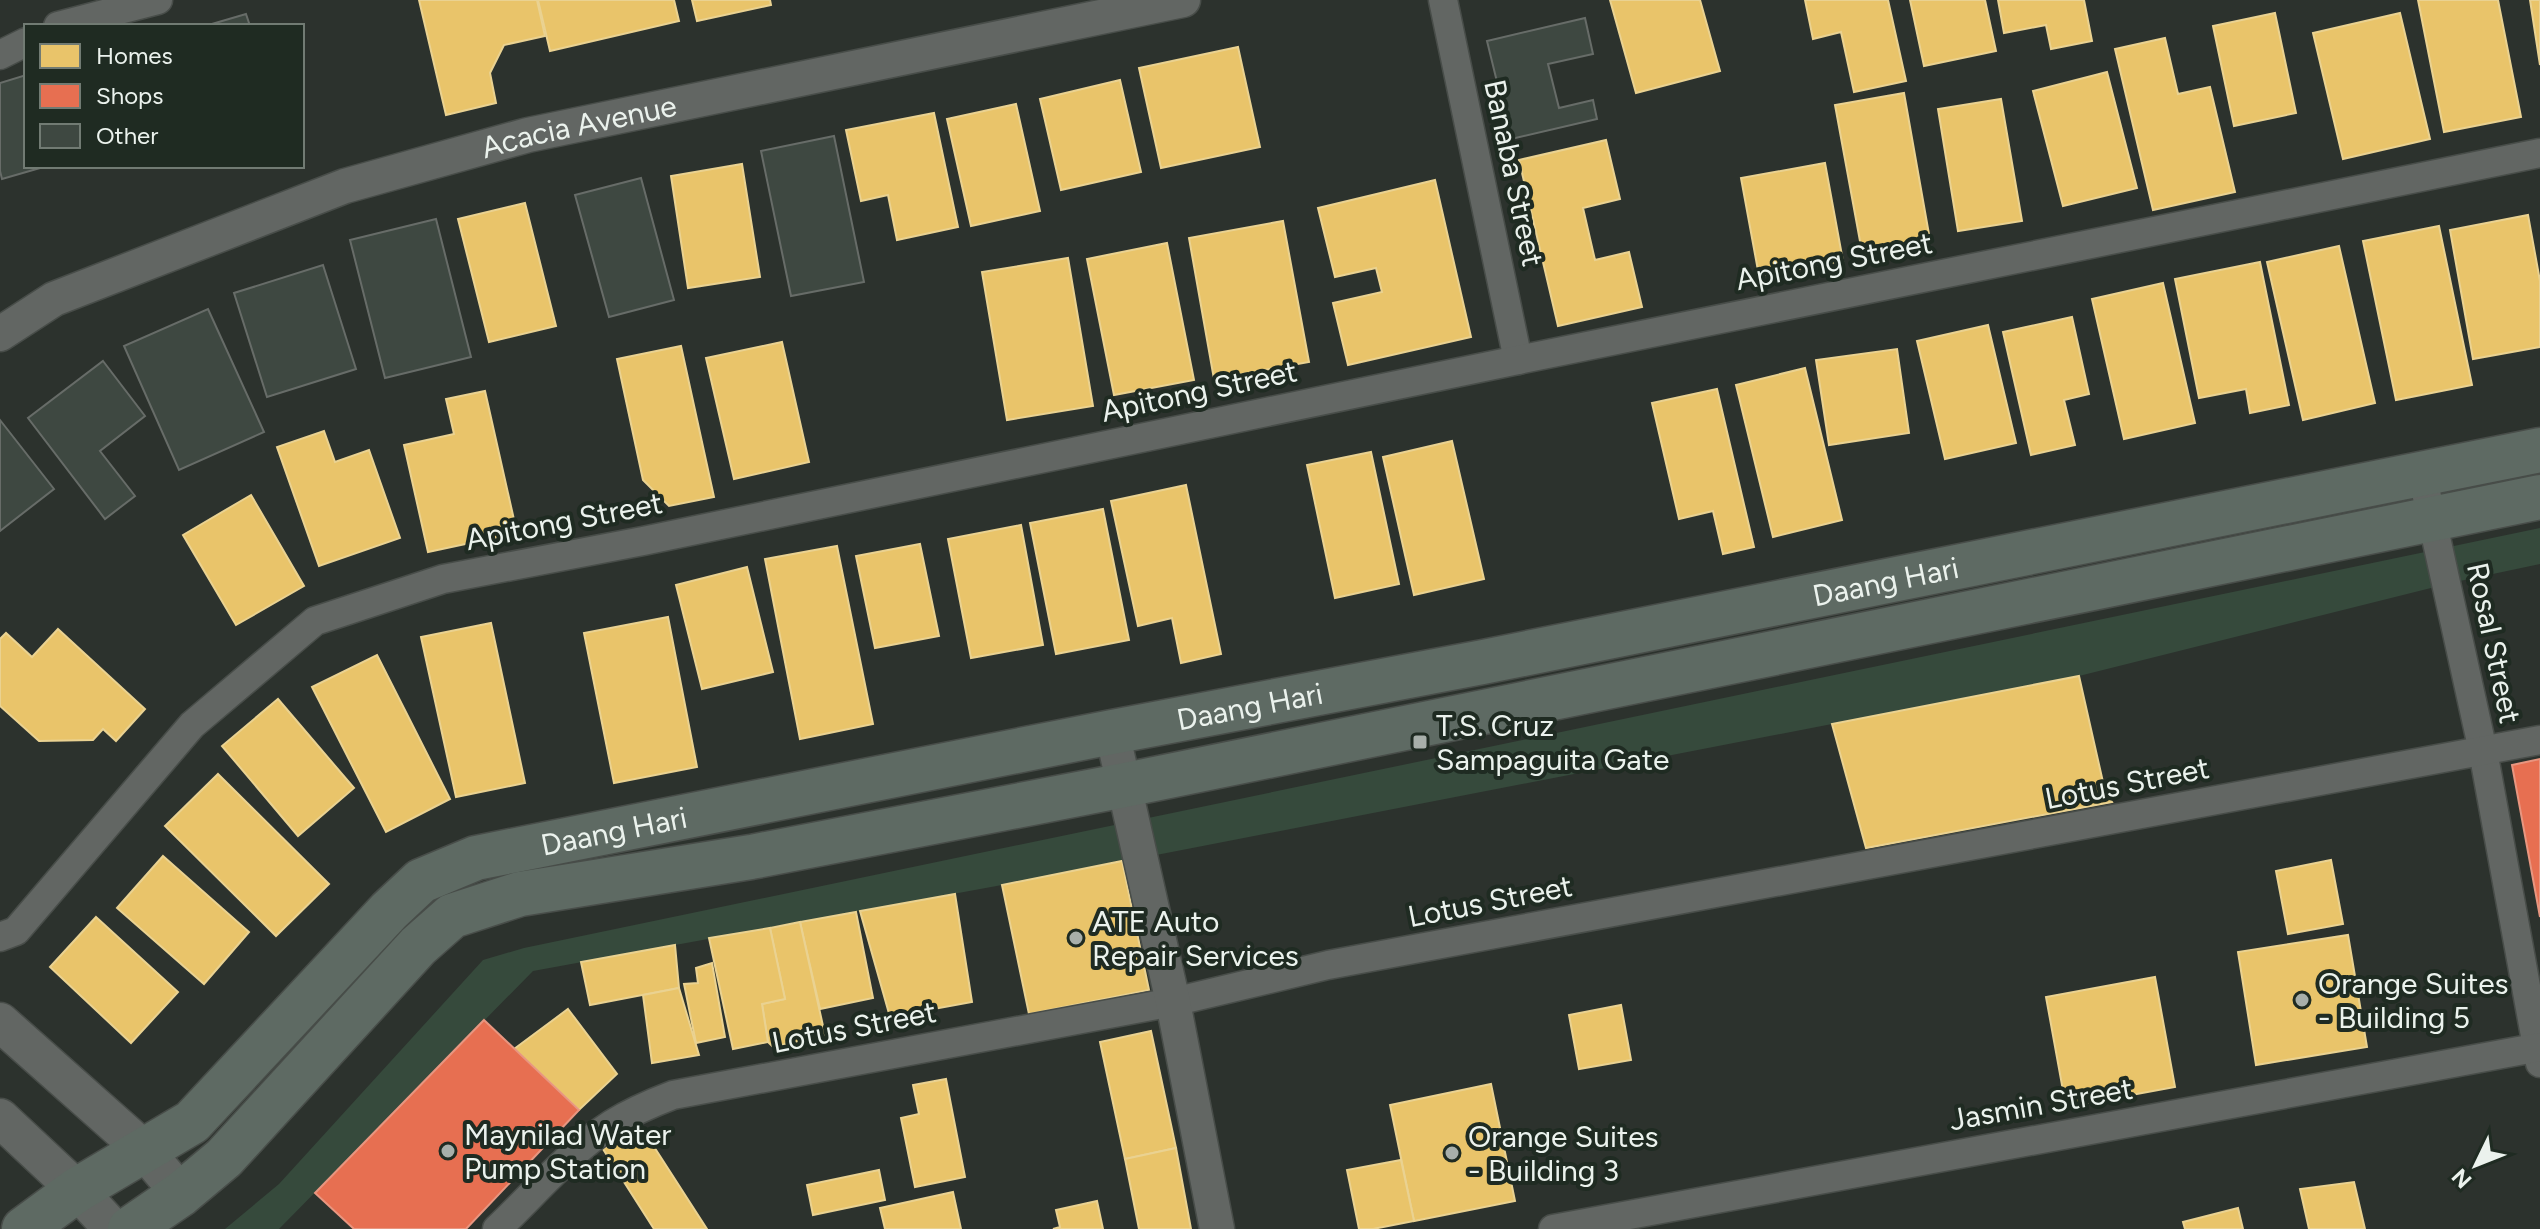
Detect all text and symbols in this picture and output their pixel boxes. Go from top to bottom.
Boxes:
legend [24,24,304,168]
text: Homes [96,41,173,70]
street label: Banaba Street [1476,76,1552,270]
text: Shops [96,81,163,110]
street label: Acacia Avenue [477,86,680,166]
text: Other [96,121,158,150]
street label: Apitong Street [1733,224,1935,298]
street label: Apitong Street [1098,352,1300,430]
street label: Apitong Street [463,484,665,558]
street label: Daang Hari [1809,549,1962,614]
street label: Rosal Street [2459,559,2529,727]
street label: Daang Hari [1174,674,1326,738]
place label: T.S. Cruz Sampaguita Gate [1436,707,1669,778]
marker: T.S. Cruz Sampaguita Gate [1411,733,1429,751]
street label: Lotus Street [2042,749,2212,817]
street label: Daang Hari [538,798,690,863]
street label: Lotus Street [1405,867,1575,935]
place label: ATE Auto Repair Services [1092,903,1299,974]
marker: ATE Auto Repair Services [1067,929,1085,947]
place label: Orange Suites - Building 5 [2318,965,2509,1036]
marker: Orange Suites - Building 5 [2293,991,2311,1009]
street label: Lotus Street [769,993,939,1061]
street label: Jasmin Street [1947,1070,2135,1138]
place label: Maynilad Water Pump Station [464,1116,672,1187]
place label: Orange Suites - Building 3 [1468,1118,1659,1189]
north arrow [2436,1125,2516,1205]
marker: Maynilad Water Pump Station [439,1142,457,1160]
marker: Orange Suites - Building 3 [1443,1144,1461,1162]
text: N [2446,1163,2477,1194]

